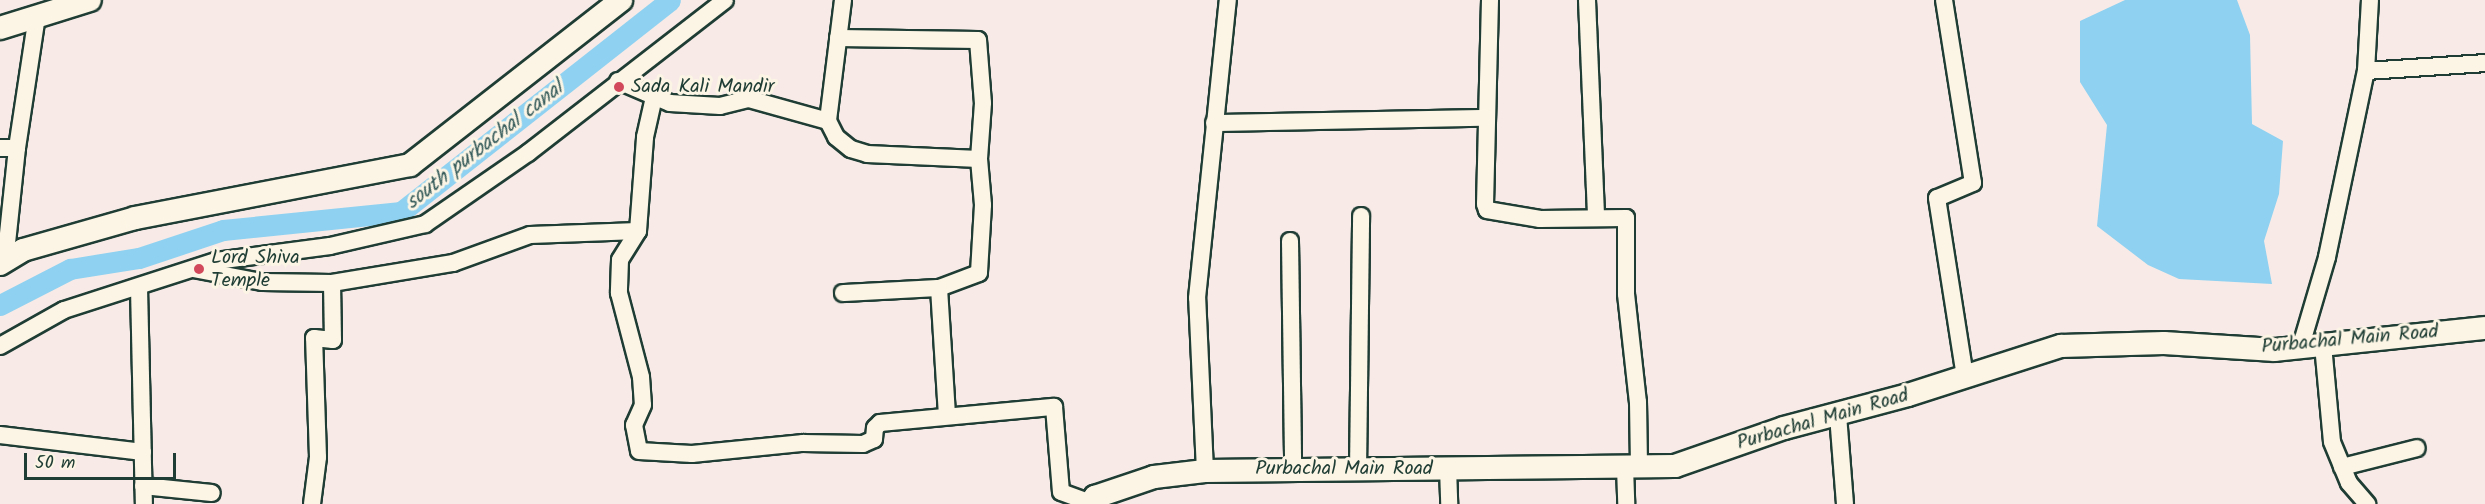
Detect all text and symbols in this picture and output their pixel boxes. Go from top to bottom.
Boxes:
place label: Sada Kali Mandir [631,75,774,99]
water label: south purbachal canal [401,76,569,216]
marker: Sada Kali Mandir [612,80,626,94]
place label: Lord Shiva Temple [211,246,300,293]
marker: Lord Shiva Temple [192,262,206,276]
street label: Purbachal Main Road [2260,320,2440,360]
street label: Purbachal Main Road [1734,384,1912,456]
scale bar [27,441,178,479]
text: 50 m [35,449,75,478]
street label: Purbachal Main Road [1255,457,1433,481]

